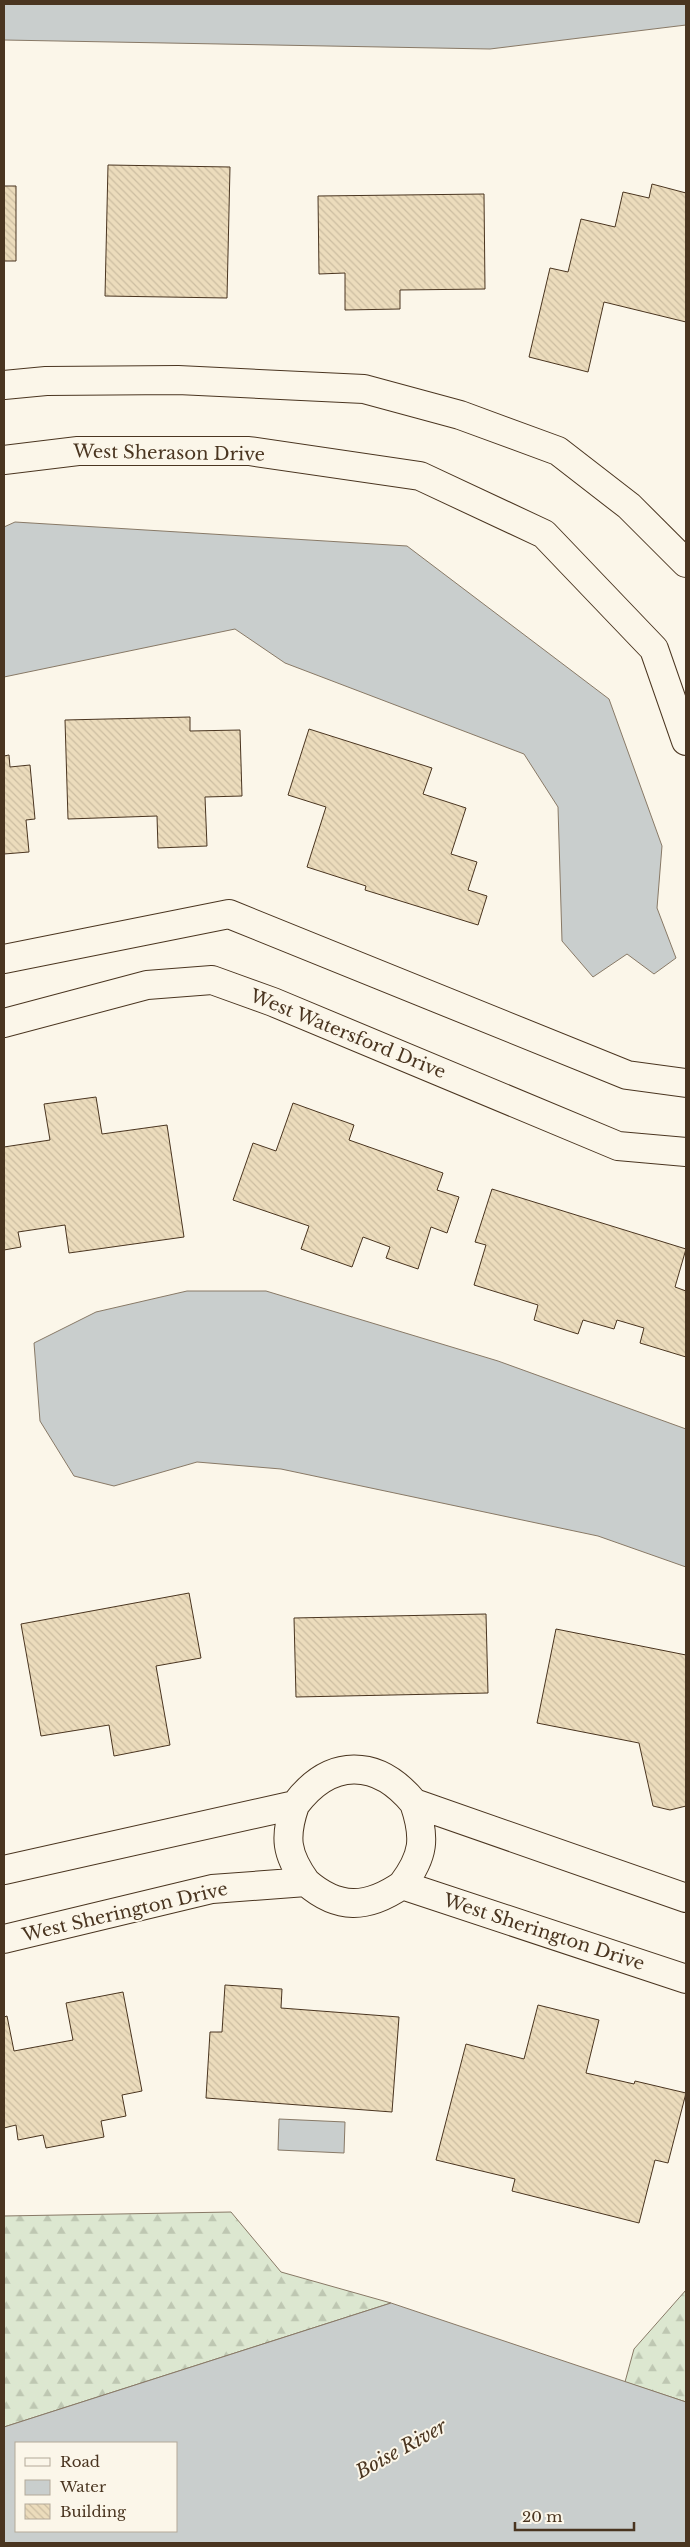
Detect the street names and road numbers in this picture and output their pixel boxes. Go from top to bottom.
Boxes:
street label: West Sherason Drive [72,440,265,466]
street label: West Watersford Drive [246,984,449,1083]
street label: West Sherington Drive [19,1878,230,1947]
street label: West Sherington Drive [440,1889,647,1975]

